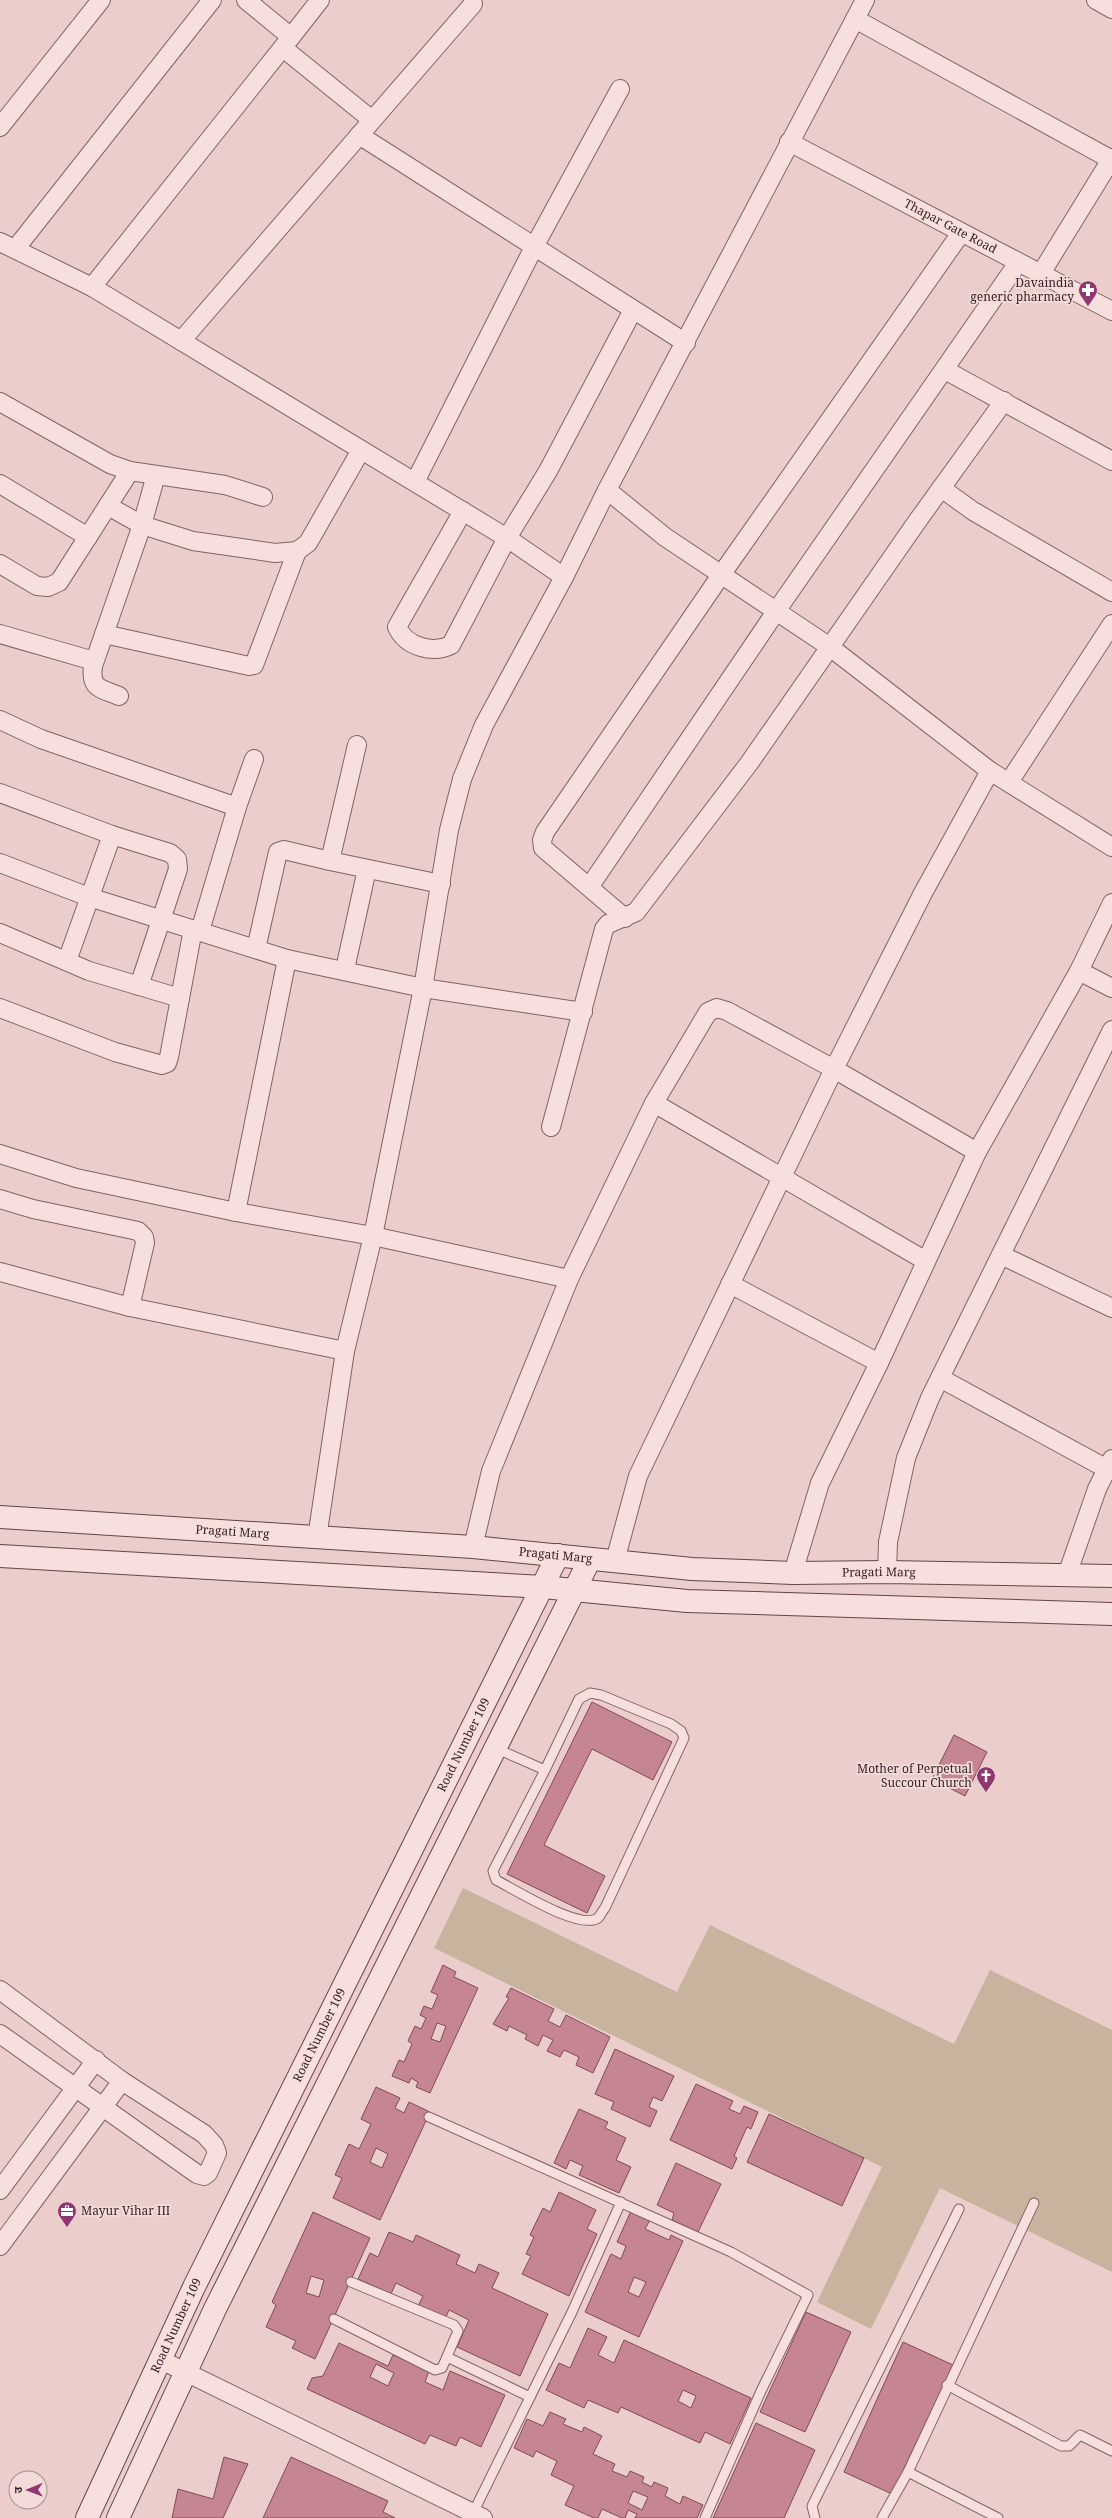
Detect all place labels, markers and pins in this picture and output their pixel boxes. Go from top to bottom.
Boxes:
place label: Davaindia generic pharmacy [970,274,1074,305]
pharmacy icon: Davaindia generic pharmacy [1077,279,1099,307]
place label: Mother of Perpetual Succour Church [857,1760,972,1791]
church icon: Mother of Perpetual Succour Church [975,1765,997,1793]
office icon: Mayur Vihar III [56,2200,78,2228]
place label: Mayur Vihar III [81,2202,170,2219]

